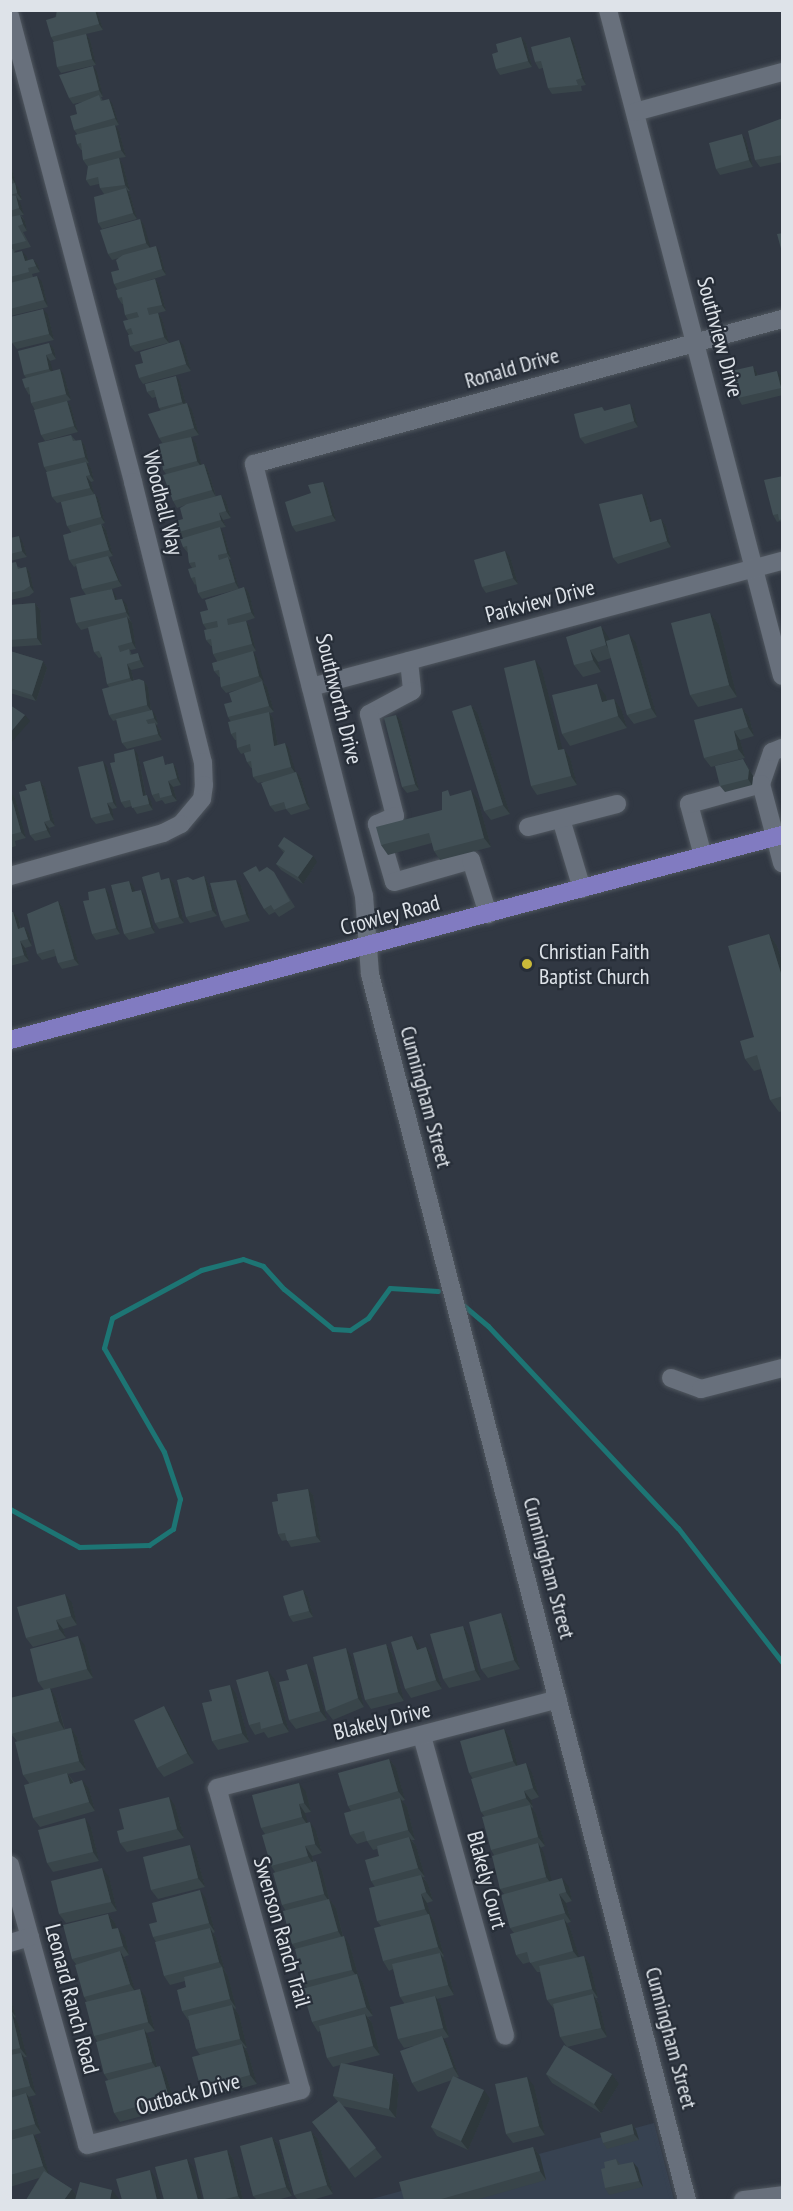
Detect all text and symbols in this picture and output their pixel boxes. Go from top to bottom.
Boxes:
street label: Southview Drive [691,274,749,400]
street label: Ronald Drive [462,342,562,394]
street label: Woodhall Way [137,448,189,558]
street label: Parkview Drive [482,574,598,628]
street label: Southworth Drive [310,631,368,767]
street label: Crowley Road [337,889,443,941]
place label: Christian Faith Baptist Church [539,938,650,990]
marker: Christian Faith Baptist Church [520,957,534,971]
street label: Cunningham Street [394,1023,458,1171]
street label: Cunningham Street [517,1494,581,1642]
street label: Blakely Drive [330,1696,434,1746]
street label: Blakely Court [461,1828,513,1932]
street label: Swenson Ranch Trail [248,1853,316,2011]
street label: Leonard Ranch Road [39,1921,105,2077]
street label: Cunningham Street [639,1964,703,2112]
street label: Outback Drive [133,2067,243,2121]

